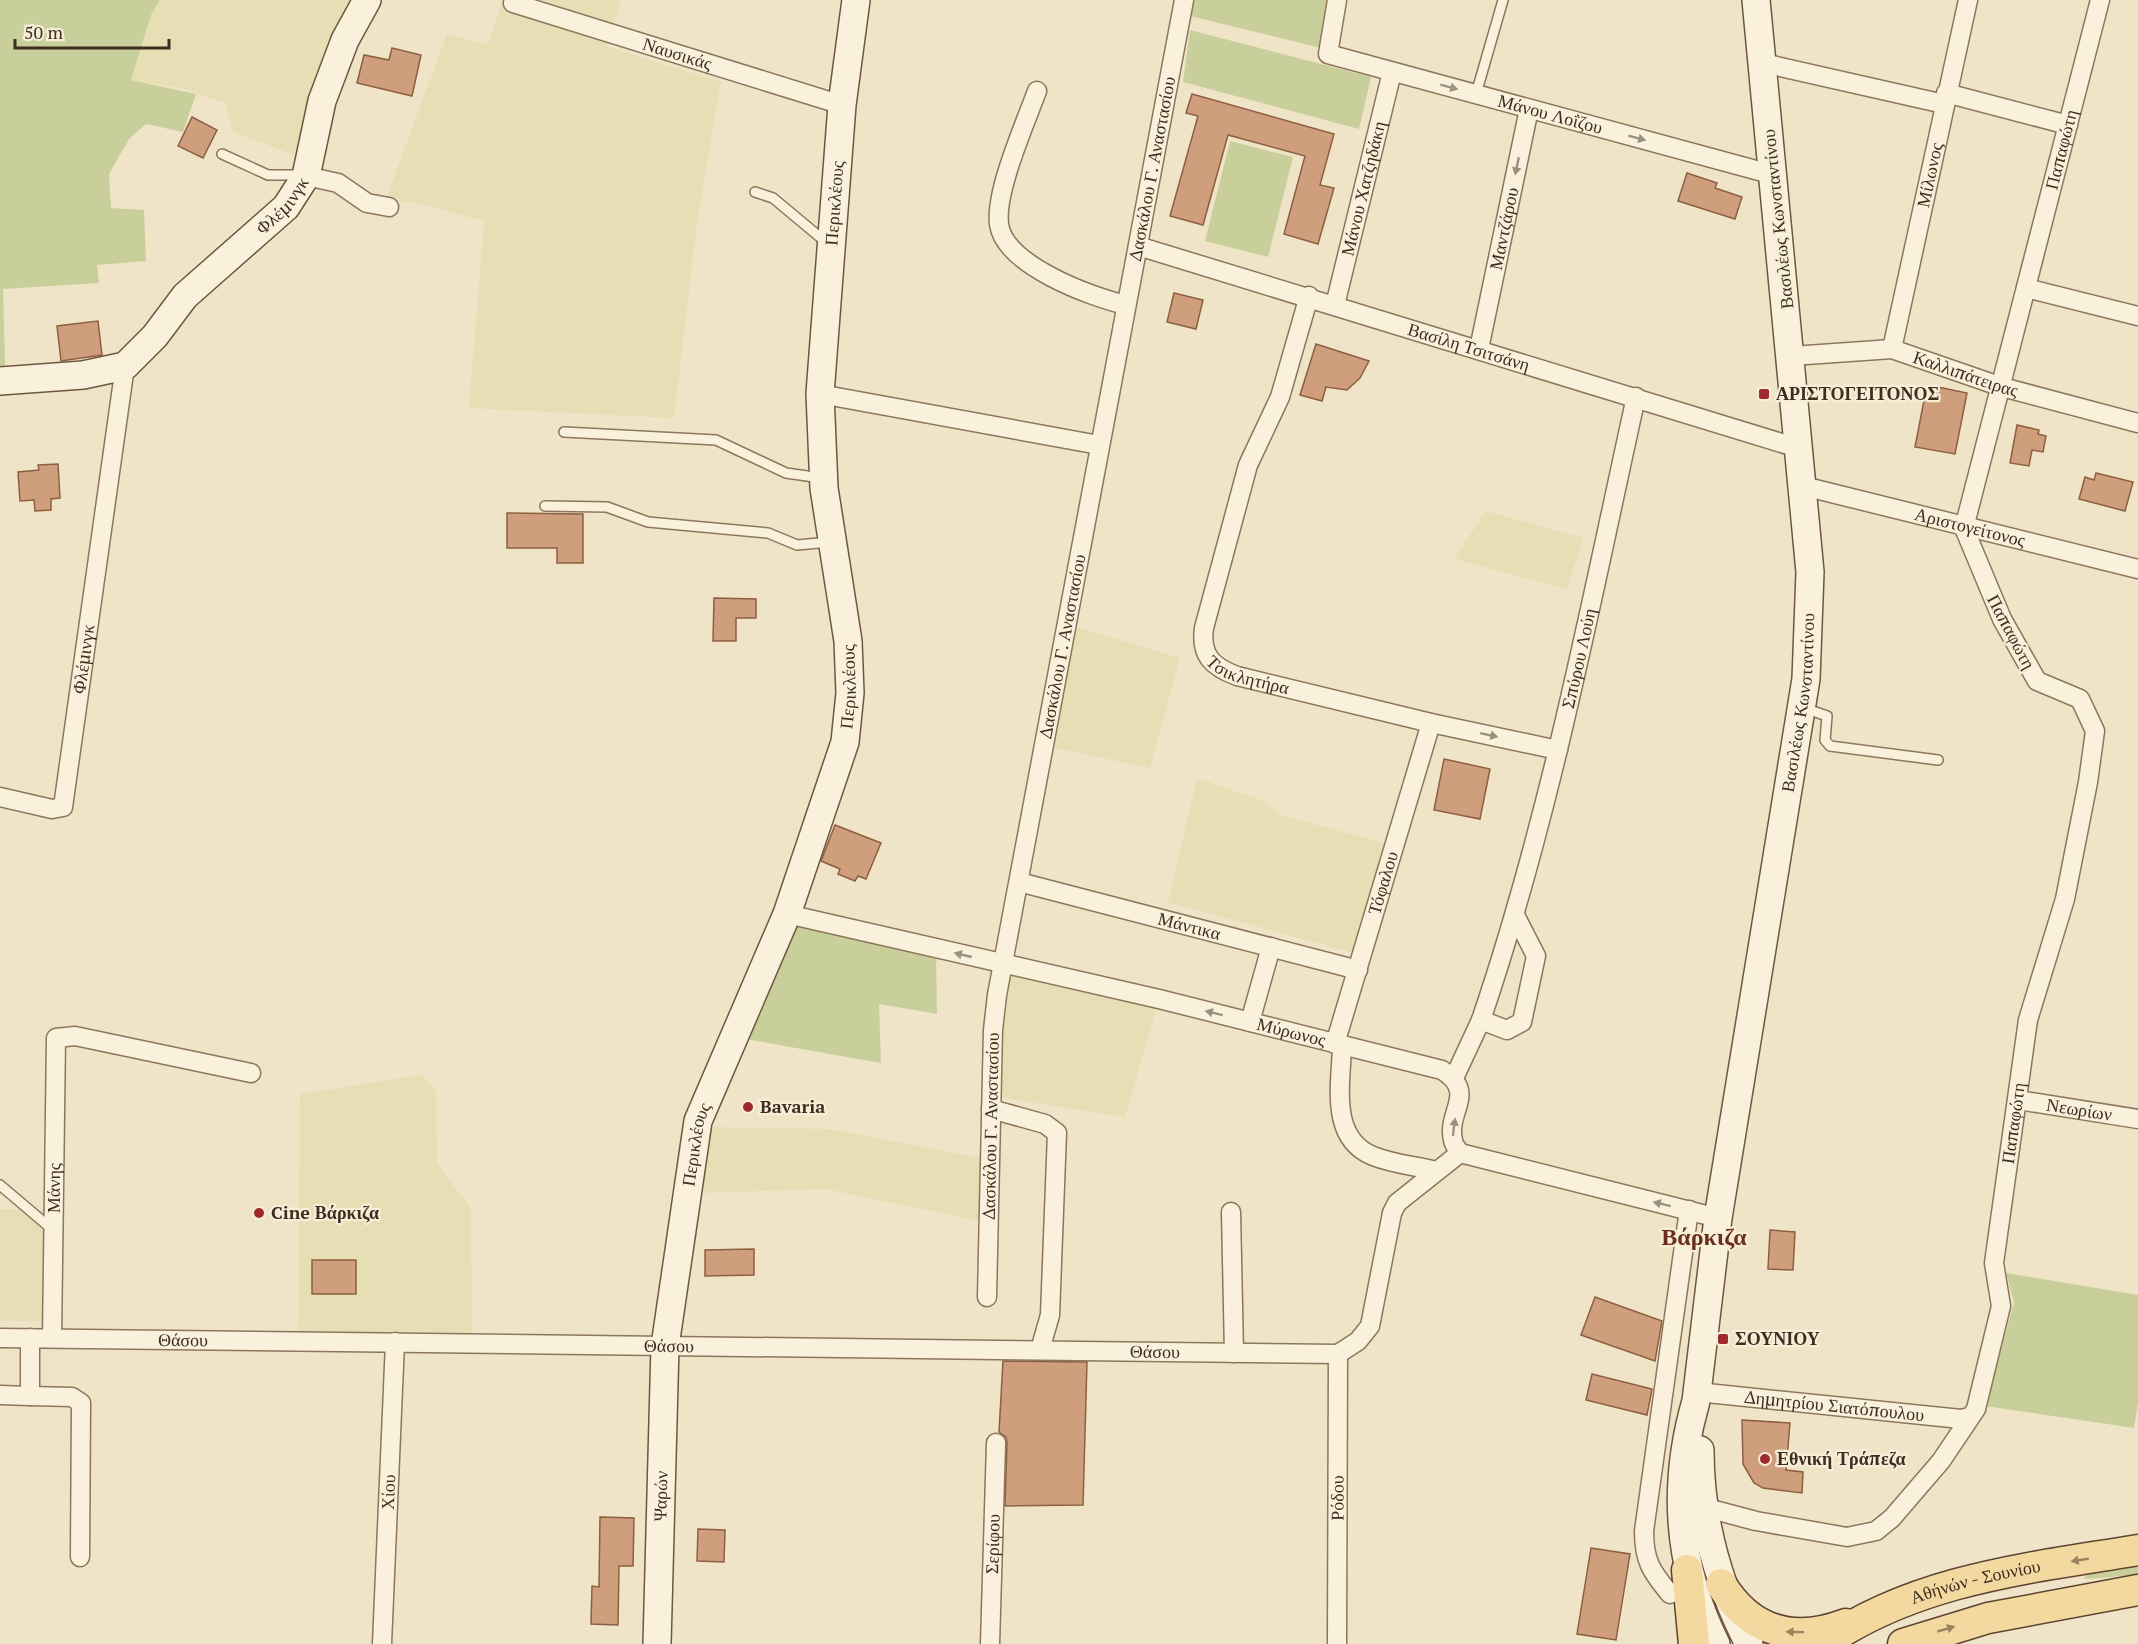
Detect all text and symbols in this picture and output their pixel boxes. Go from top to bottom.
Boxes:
scale bar [15,12,170,50]
text: 50 m [24,20,64,44]
street label: Ναυσικάς [640,31,715,75]
street label: Δασκάλου Γ. Αναστασίου [1122,74,1180,263]
one-way arrow [1440,82,1458,92]
street label: Μάνου Λοΐζου [1495,88,1606,139]
street label: Παπαφώτη [2039,107,2082,192]
street label: Μάνου Χατζηδάκη [1334,118,1391,258]
street label: Βασιλέως Κωνσταντίνου [1756,128,1798,310]
one-way arrow [1628,134,1646,143]
street label: Μίλωνος [1910,140,1948,210]
one-way arrow [1512,157,1521,176]
street label: Περικλέους [818,160,849,246]
street label: Φλέμινγκ [250,172,314,239]
street label: Μαντζάρου [1483,185,1523,272]
street label: Βασίλη Τσιτσάνη [1405,316,1533,376]
street label: Καλλιπάτειρας [1910,344,2021,402]
place label: ΑΡΙΣΤΟΓΕΙΤΟΝΟΣ [1776,381,1939,405]
marker: ΑΡΙΣΤΟΓΕΙΤΟΝΟΣ [1757,387,1771,401]
street label: Αριστογείτονος [1912,501,2028,552]
street label: Δασκάλου Γ. Αναστασίου [1032,552,1091,741]
street label: Παπαφώτη [1982,590,2042,673]
street label: Σπύρου Λούη [1555,606,1601,711]
street label: Βασιλέως Κωνσταντίνου [1775,612,1819,794]
street label: Φλέμινγκ [66,623,100,695]
street label: Περικλέους [833,644,861,730]
street label: Τσικλητήρα [1201,649,1292,699]
one-way arrow [1479,731,1498,740]
street label: Τόφαλου [1361,848,1403,917]
street label: Μάντικα [1156,906,1224,945]
one-way arrow [954,949,972,959]
one-way arrow [1205,1008,1224,1018]
street label: Μύρωνος [1255,1011,1328,1051]
street label: Δασκάλου Γ. Αναστασίου [976,1032,1004,1220]
street label: Παπαφώτη [1995,1081,2030,1165]
street label: Νεωρίων [2045,1092,2114,1126]
place label: Bavaria [760,1094,825,1118]
street label: Περικλέους [676,1099,716,1188]
marker: Bavaria [741,1100,755,1114]
one-way arrow [1449,1117,1459,1136]
street label: Μάνης [41,1163,65,1213]
one-way arrow [1652,1198,1671,1208]
place label: Cine Βάρκιζα [271,1200,379,1224]
marker: Cine Βάρκιζα [252,1206,266,1220]
district label: Βάρκιζα [1661,1220,1747,1252]
place label: ΣΟΥΝΙΟΥ [1735,1326,1820,1350]
street label: Θάσου [158,1327,208,1351]
marker: ΣΟΥΝΙΟΥ [1716,1332,1730,1346]
street label: Θάσου [644,1333,694,1357]
street label: Θάσου [1130,1339,1180,1363]
street label: Δημητρίου Σιατόπουλου [1743,1384,1926,1426]
place label: Εθνική Τράπεζα [1777,1446,1906,1470]
marker: Εθνική Τράπεζα [1758,1452,1772,1466]
street label: Ψαρών [647,1470,673,1522]
street label: Χίου [375,1474,400,1510]
street label: Ρόδου [1324,1475,1349,1521]
street label: Σερίφου [979,1513,1005,1574]
street label: Αθήνών - Σουνίου [1907,1553,2042,1609]
one-way arrow [2071,1556,2090,1565]
one-way arrow [1937,1624,1955,1633]
one-way arrow [1785,1628,1804,1637]

